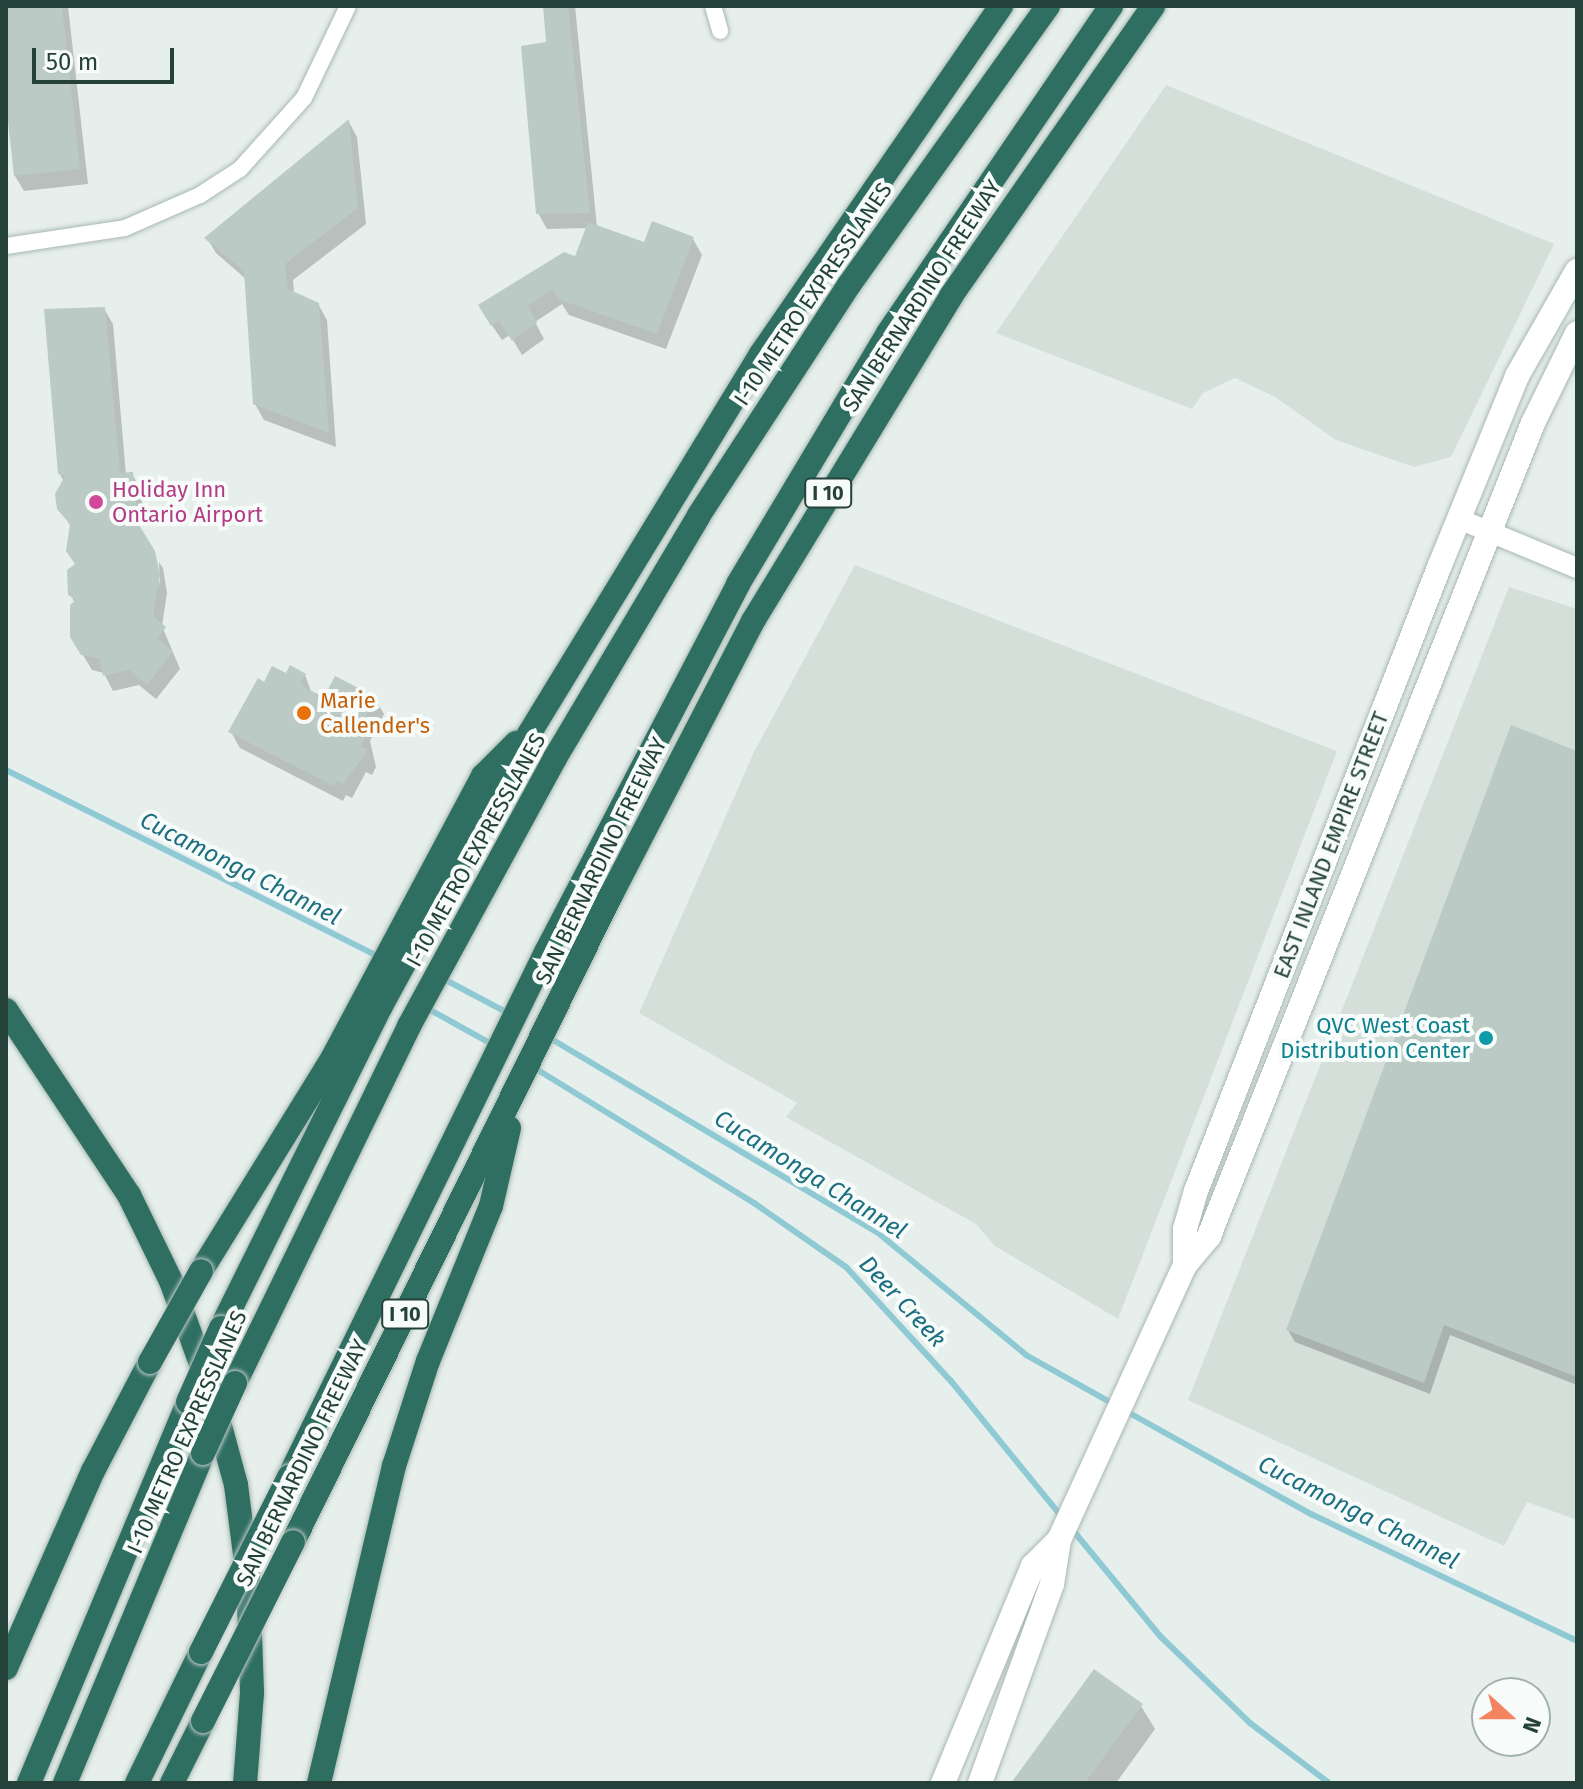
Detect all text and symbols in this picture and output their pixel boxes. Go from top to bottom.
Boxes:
scale bar [36,32,178,82]
text: 50 m [46,48,98,76]
street label: SAN BERNARDINO FREEWAY [837,175,1007,417]
street label: I-10 METRO EXPRESSLANES [729,178,897,410]
place label: Holiday Inn Ontario Airport [112,476,263,528]
road number: I 10 [804,477,852,509]
marker: Holiday Inn Ontario Airport [87,493,105,511]
place label: Marie Callender's [320,687,430,738]
marker: Marie Callender's [295,704,313,722]
street label: EAST INLAND EMPIRE STREET [1268,708,1394,982]
street label: I-10 METRO EXPRESSLANES [401,729,551,971]
street label: SAN BERNARDINO FREEWAY [530,733,672,989]
water label: Cucamonga Channel [135,806,345,932]
place label: QVC West Coast Distribution Center [1280,1012,1470,1064]
marker: QVC West Coast Distribution Center [1477,1029,1495,1047]
water label: Cucamonga Channel [709,1104,911,1246]
water label: Deer Creek [852,1250,952,1354]
road number: I 10 [381,1298,429,1330]
street label: I-10 METRO EXPRESSLANES [121,1306,253,1558]
street label: SAN BERNARDINO FREEWAY [231,1335,373,1591]
water label: Cucamonga Channel [1253,1450,1463,1576]
north arrow [1471,1677,1551,1757]
text: N [1517,1713,1547,1737]

